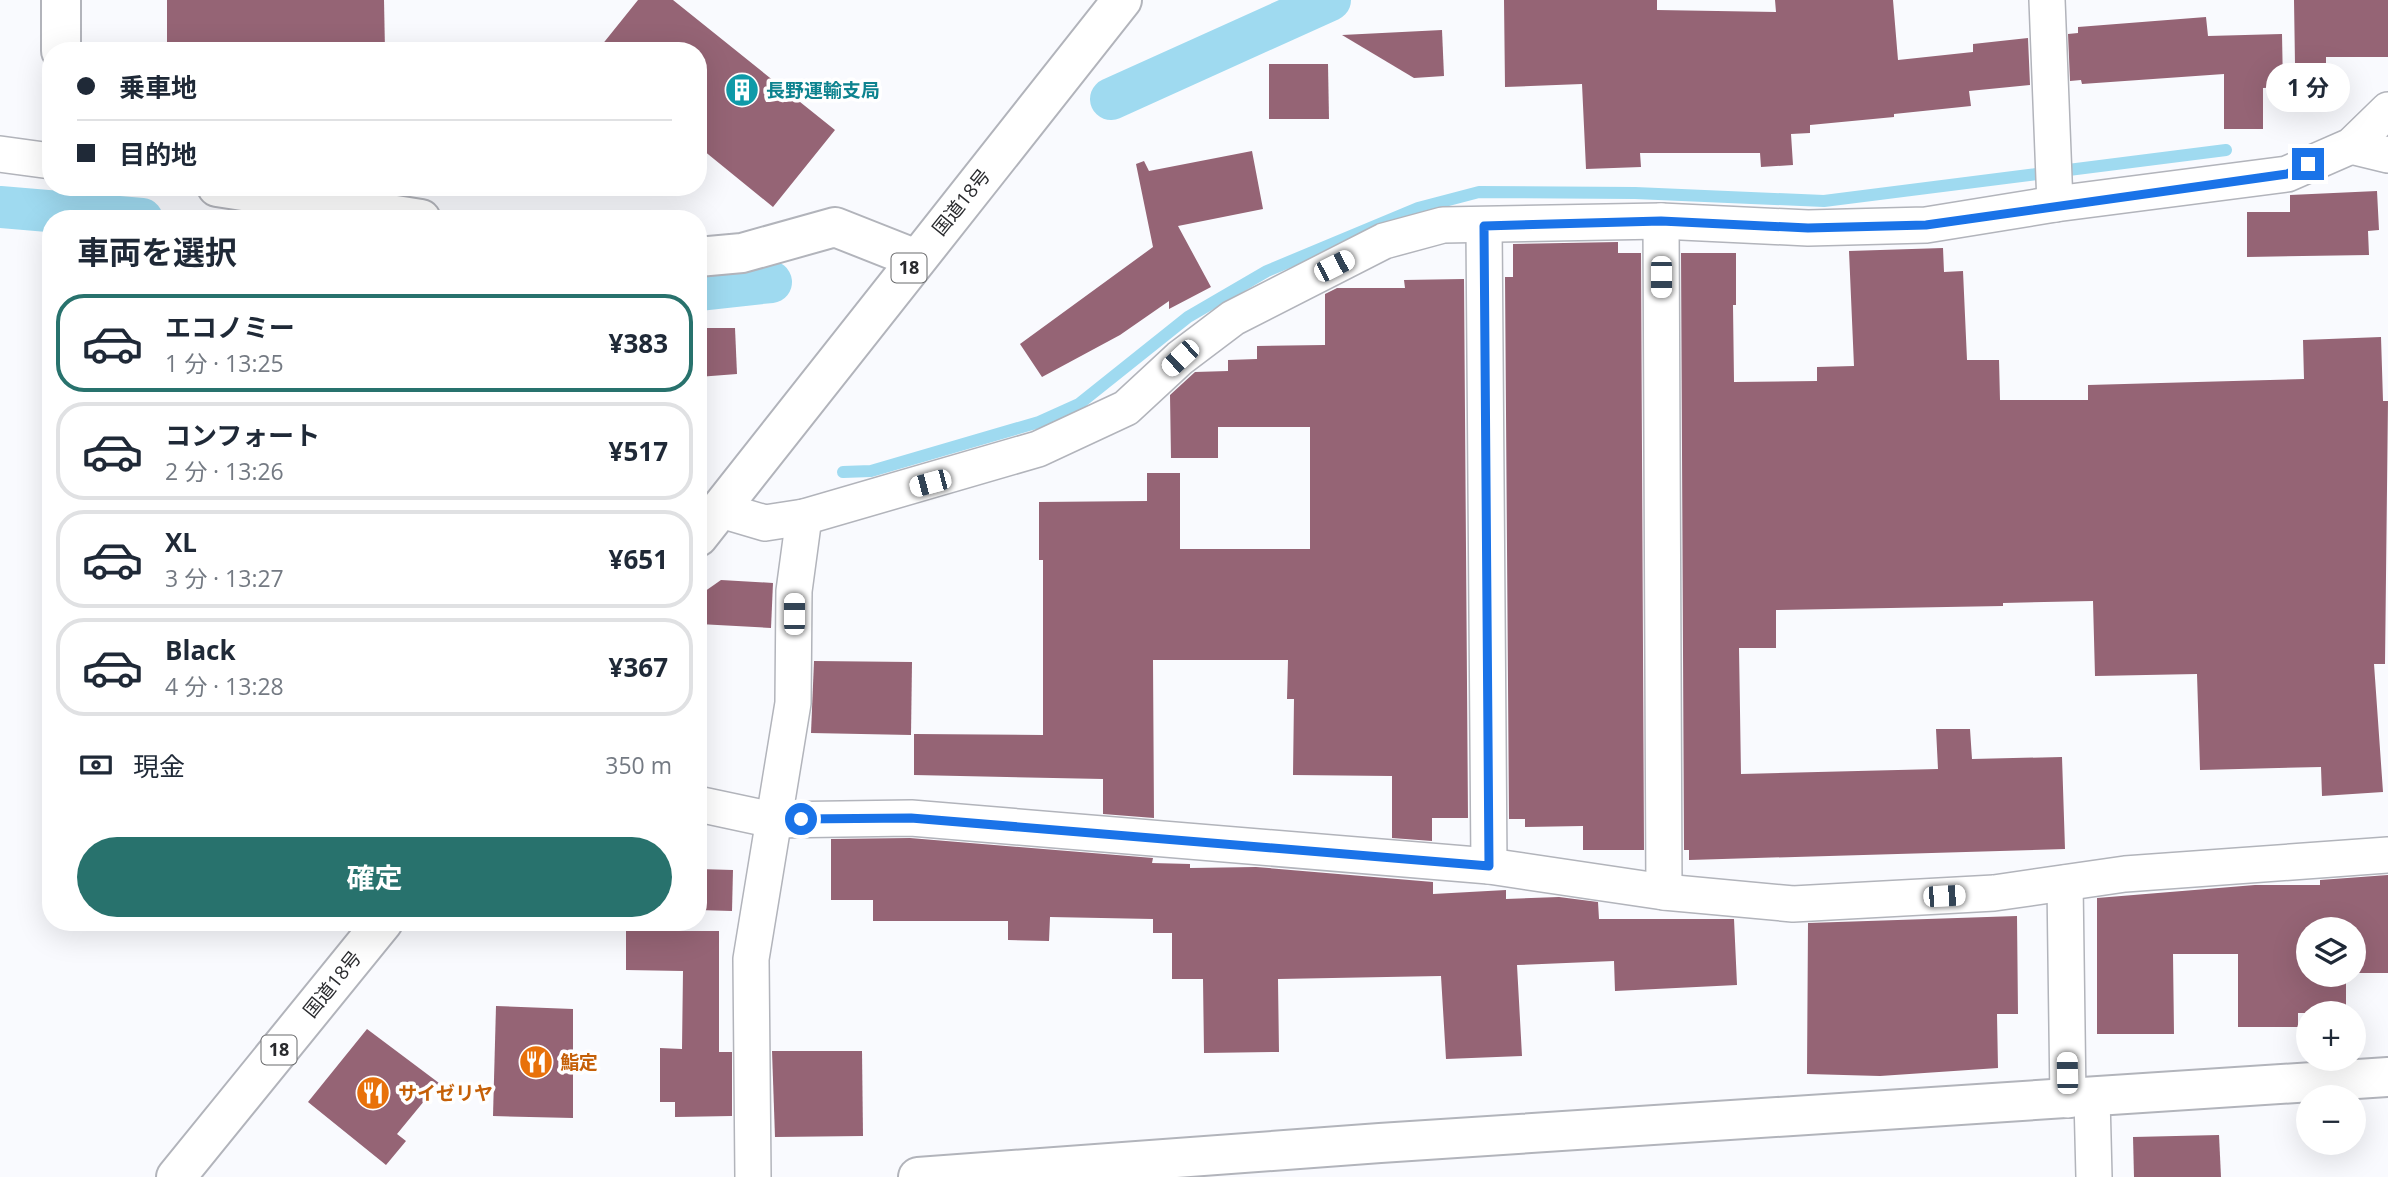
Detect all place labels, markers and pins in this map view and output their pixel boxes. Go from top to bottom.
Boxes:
building icon: 長野運輸支局 [723,71,761,109]
place label: 長野運輸支局 [766,77,880,103]
restaurant icon: 鮨定 [517,1043,555,1081]
place label: 鮨定 [560,1049,598,1075]
restaurant icon: サイゼリヤ [354,1074,392,1112]
place label: サイゼリヤ [398,1080,493,1106]

